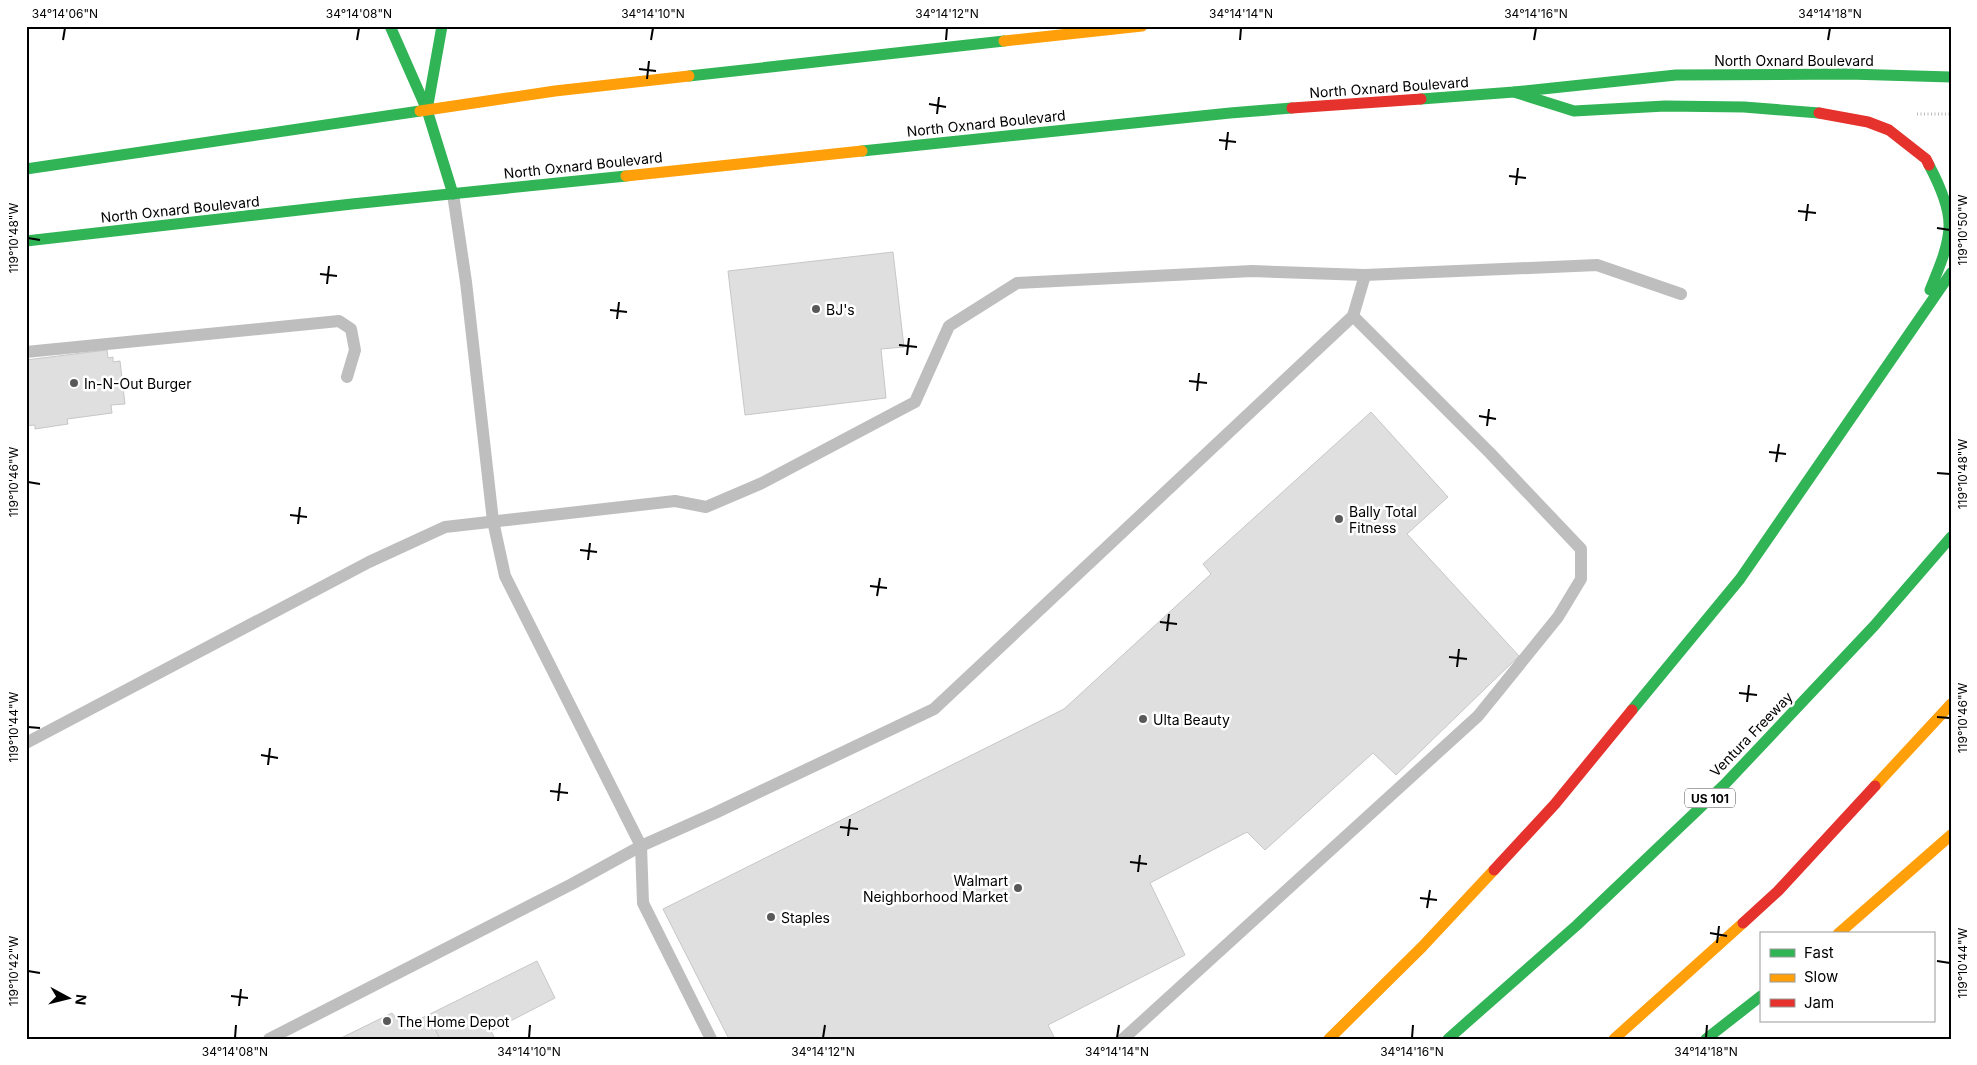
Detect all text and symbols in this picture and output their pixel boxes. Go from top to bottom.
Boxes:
text: 34°14'06"N [32,6,98,21]
text: 34°14'08"N [326,6,392,21]
text: 34°14'10"N [621,6,685,21]
text: 34°14'12"N [915,6,979,21]
text: 34°14'14"N [1209,6,1273,21]
text: 34°14'16"N [1504,6,1568,21]
text: 34°14'18"N [1798,6,1862,21]
street label: North Oxnard Boulevard [1714,52,1874,69]
street label: North Oxnard Boulevard [1309,73,1469,101]
street label: North Oxnard Boulevard [906,106,1066,140]
street label: North Oxnard Boulevard [503,148,663,182]
street label: North Oxnard Boulevard [100,192,260,226]
text: 119°10'50"W [1955,194,1970,266]
text: 119°10'48"W [6,203,21,273]
place label: BJ's [826,301,855,318]
marker: BJ's [810,303,822,315]
place label: In-N-Out Burger [84,375,191,392]
marker: In-N-Out Burger [68,377,80,389]
text: 119°10'48"W [1955,439,1970,509]
text: 119°10'46"W [6,447,21,517]
place label: Bally Total Fitness [1349,503,1417,536]
marker: Bally Total Fitness [1333,513,1345,525]
text: 119°10'46"W [1955,683,1970,753]
street label: Ventura Freeway [1706,688,1796,780]
text: 119°10'44"W [6,691,21,762]
place label: Ulta Beauty [1153,711,1230,728]
marker: Ulta Beauty [1137,713,1149,725]
road number: US 101 [1685,788,1735,808]
place label: Walmart Neighborhood Market [863,872,1008,905]
marker: Walmart Neighborhood Market [1012,882,1024,894]
place label: Staples [781,909,830,926]
marker: Staples [765,911,777,923]
text: 119°10'44"W [1955,927,1970,998]
legend [1760,932,1934,1022]
text: 119°10'42"W [6,936,21,1006]
text: Fast [1804,943,1834,962]
text: Slow [1804,967,1838,986]
north arrow [42,972,92,1022]
text: N [72,993,90,1006]
text: Jam [1804,993,1834,1012]
place label: The Home Depot [397,1013,510,1030]
marker: The Home Depot [381,1015,393,1027]
text: 34°14'08"N [202,1044,268,1059]
text: 34°14'10"N [497,1044,561,1059]
text: 34°14'12"N [791,1044,855,1059]
text: 34°14'14"N [1085,1044,1149,1059]
text: 34°14'16"N [1380,1044,1444,1059]
text: 34°14'18"N [1674,1044,1738,1059]

